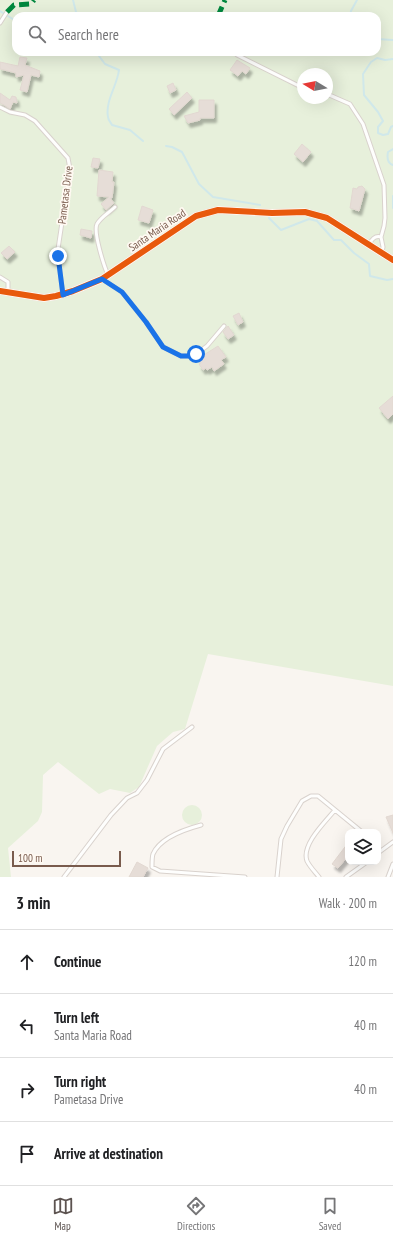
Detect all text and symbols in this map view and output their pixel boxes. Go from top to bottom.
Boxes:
search box [12,12,381,56]
icon: search [26,23,48,45]
text: Search here [58,25,119,44]
north arrow [297,68,333,104]
street label: Pametasa Drive [54,165,76,225]
street label: Santa Maria Road [126,206,188,254]
route end [49,247,67,265]
route start [187,345,205,363]
map controls [345,829,381,865]
button: layers [345,829,381,865]
scale bar [12,849,121,868]
text: 100 m [18,851,42,865]
text: 3 min [16,892,50,914]
text: Walk · 200 m [319,895,377,912]
icon: ahead [16,951,38,973]
text: Continue [54,952,101,971]
text: 120 m [348,953,377,970]
text: Turn left [54,1008,99,1027]
icon: left [16,1015,38,1037]
text: 40 m [354,1017,377,1034]
text: Santa Maria Road [54,1027,132,1044]
text: Turn right [54,1072,106,1091]
icon: right [16,1079,38,1101]
text: 40 m [354,1081,377,1098]
text: Pametasa Drive [54,1091,123,1108]
icon: arrive [16,1143,38,1165]
text: Arrive at destination [54,1144,163,1163]
tab: Map [52,1195,74,1233]
tab: Directions [177,1195,215,1233]
tab: Saved [319,1195,341,1233]

